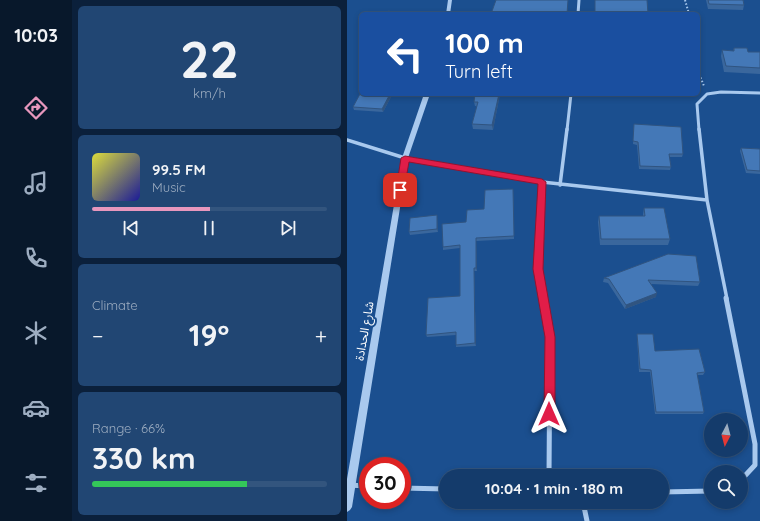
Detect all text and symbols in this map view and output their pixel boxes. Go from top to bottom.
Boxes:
text: 10:03 [14,24,58,47]
text: 100 m [445,25,524,60]
text: 22 [180,26,239,91]
icon: left [379,28,431,80]
text: Turn left [445,60,513,83]
text: km/h [193,85,226,101]
icon: directions [22,94,50,122]
text: 99.5 FM [152,160,206,179]
icon: music [22,169,50,197]
pin [383,173,417,207]
text: Music [152,179,186,195]
icon: arrive [389,179,411,201]
icon: previous [120,217,142,239]
icon: pause [198,217,220,239]
icon: next [277,217,299,239]
icon: phone [22,244,50,272]
text: Climate [92,297,138,313]
street label: شارع الحدادة [351,300,379,362]
text: 19° [189,316,229,354]
icon: climate [22,319,50,347]
text: − [92,322,103,350]
text: + [315,322,327,350]
position arrow [528,393,570,435]
icon: car [22,394,50,422]
north arrow [704,413,748,457]
map controls [704,413,748,509]
text: Range · 66% [92,420,165,436]
text: 330 km [92,439,196,477]
speed limit sign: 30 [359,457,411,509]
button: search [704,465,748,509]
icon: filters [22,469,50,497]
text: 10:04 · 1 min · 180 m [485,479,623,498]

